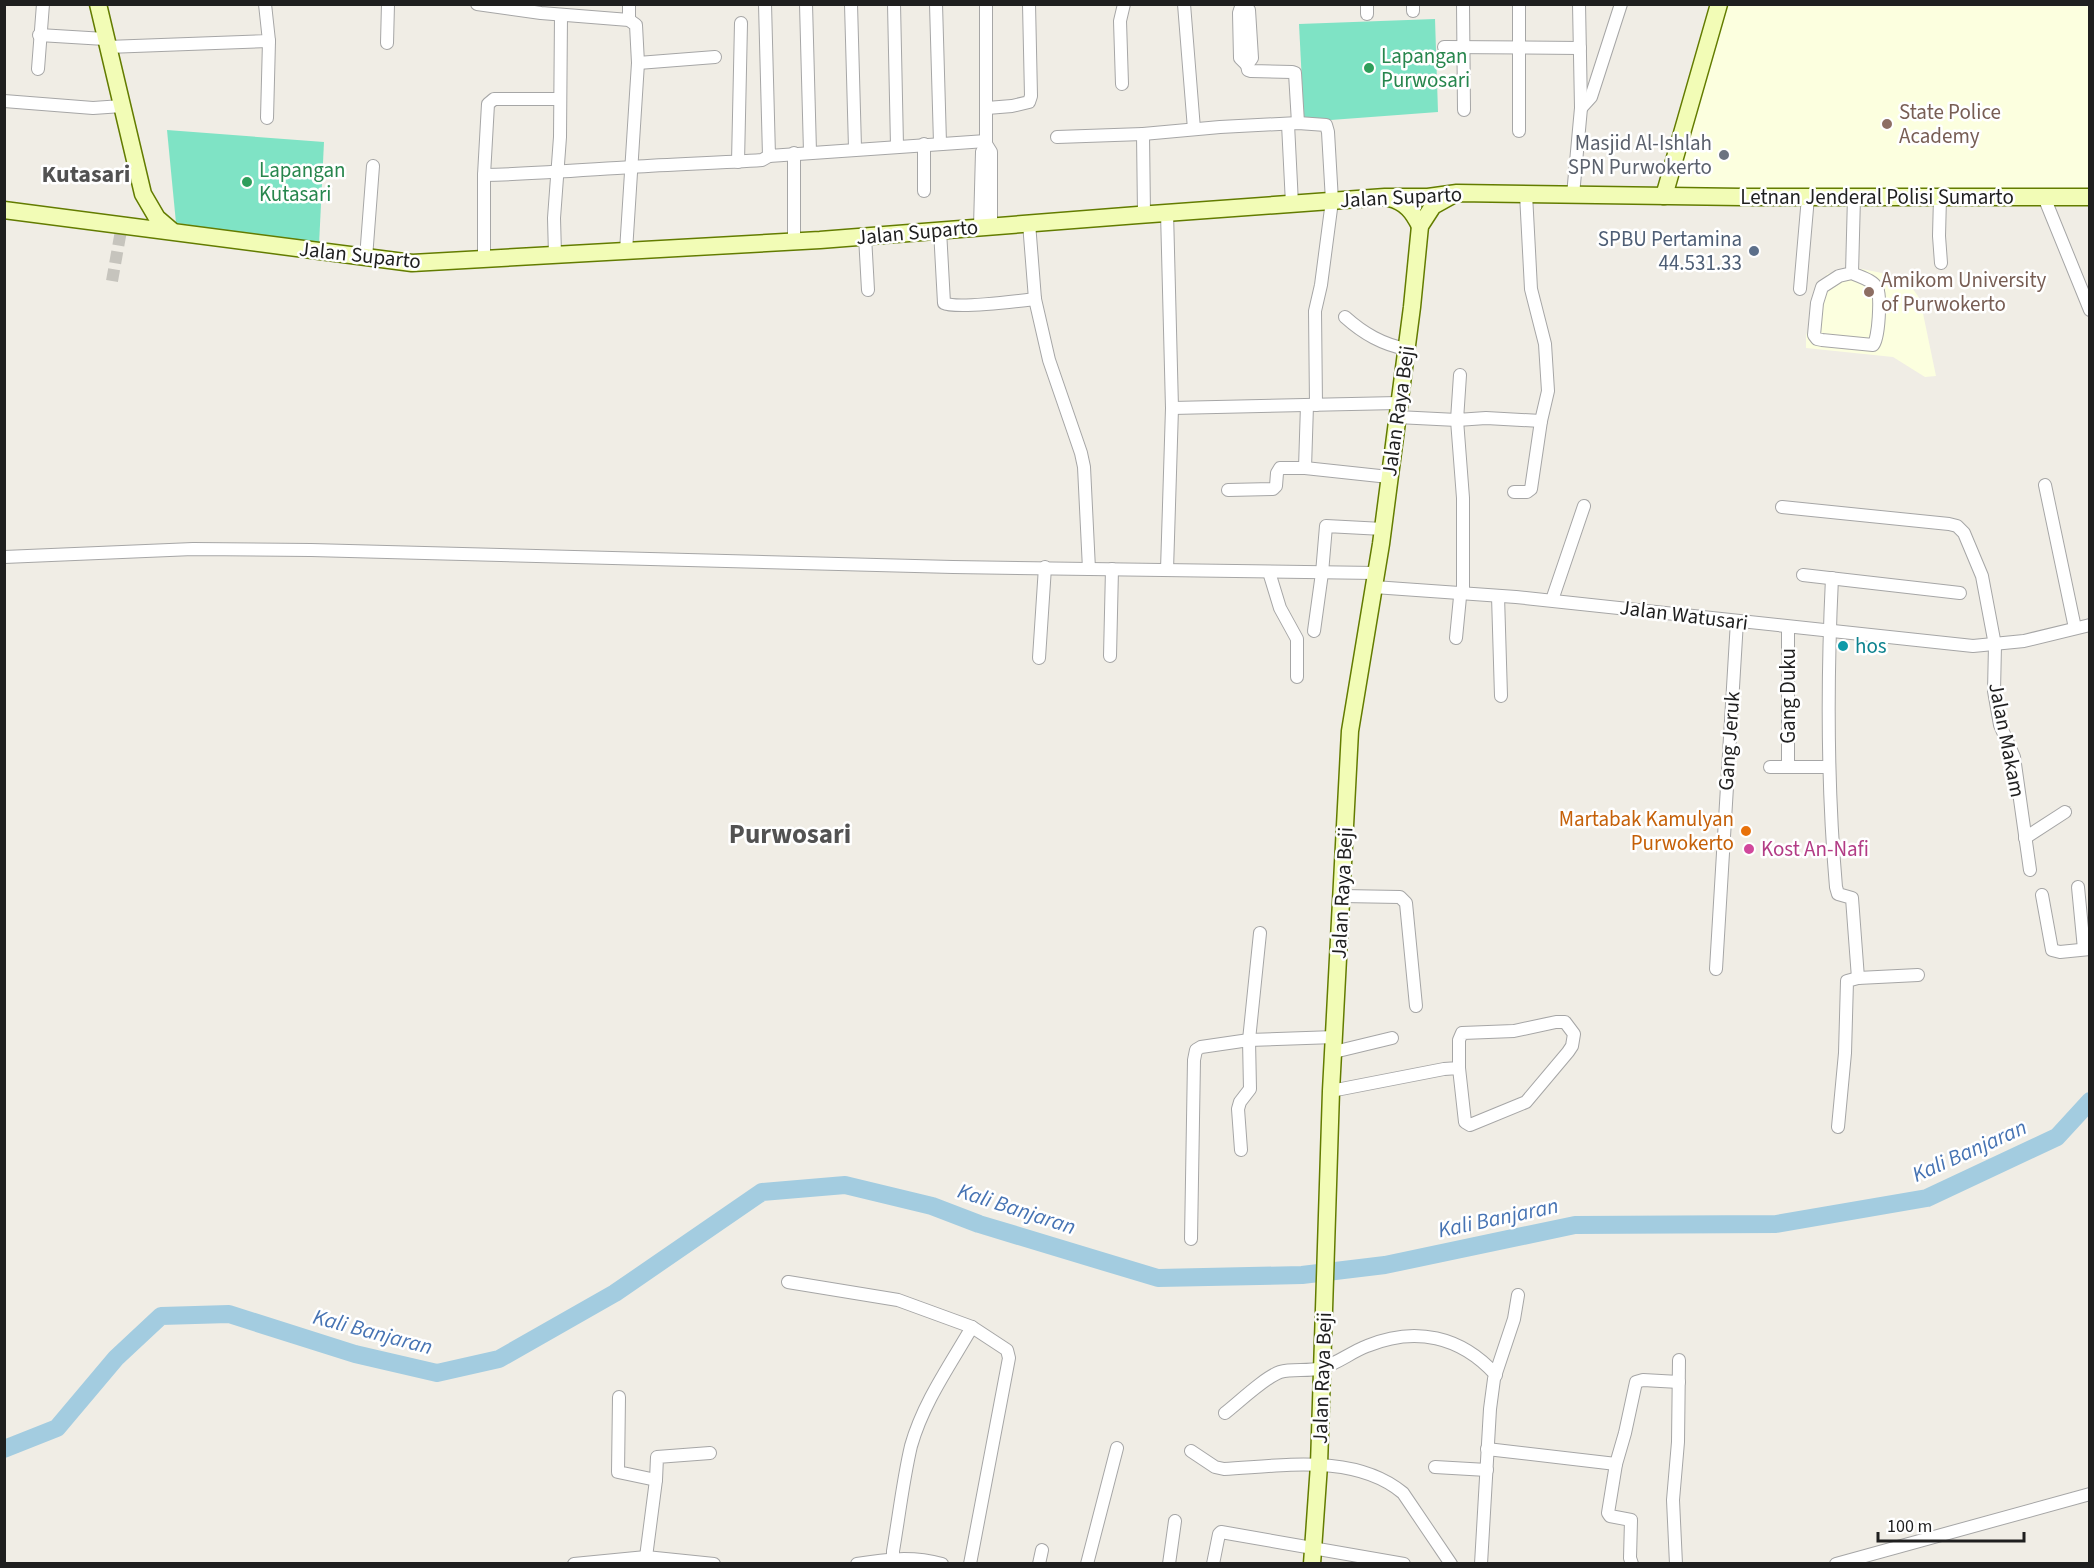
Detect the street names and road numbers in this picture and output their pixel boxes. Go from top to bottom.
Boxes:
street label: Jalan Suparto [1339,179,1463,215]
street label: Letnan Jenderal Polisi Sumarto [1740,182,2014,212]
street label: Jalan Suparto [855,212,979,252]
street label: Jalan Suparto [298,234,422,276]
street label: Jalan Raya Beji [1374,344,1422,478]
street label: Jalan Watusari [1618,592,1750,638]
street label: Gang Duku [1773,648,1803,744]
street label: Jalan Makam [1981,680,2033,800]
street label: Gang Jeruk [1711,690,1747,792]
street label: Jalan Raya Beji [1324,826,1360,960]
street label: Jalan Raya Beji [1305,1312,1339,1444]

